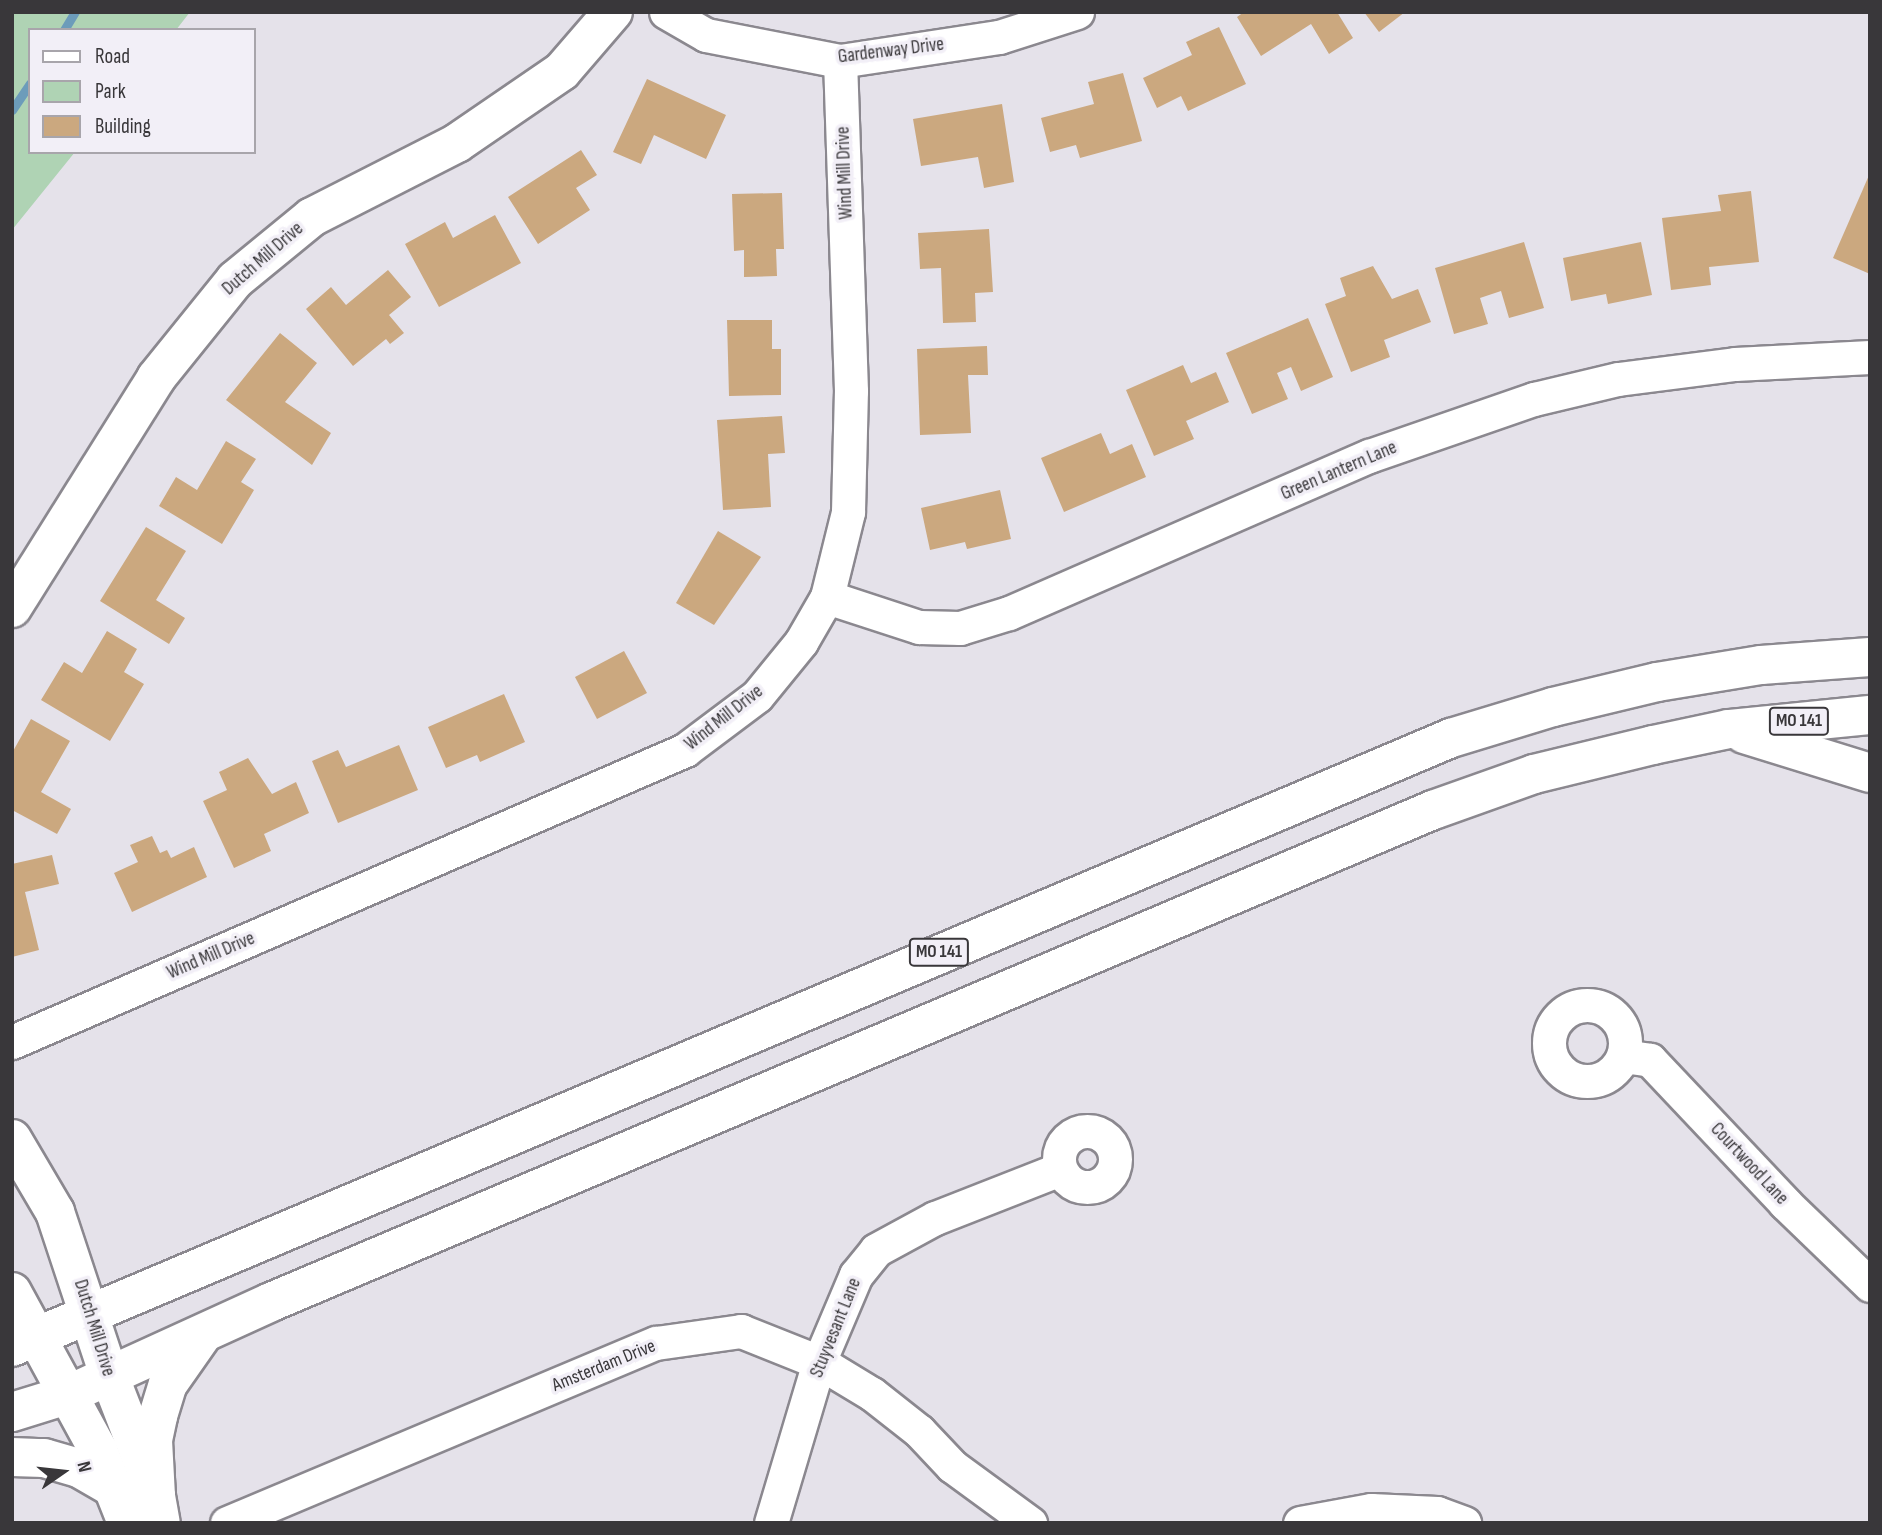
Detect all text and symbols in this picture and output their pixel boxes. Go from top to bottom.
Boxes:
legend [28,28,256,154]
street label: Gardenway Drive [837,33,945,69]
text: Road [95,44,130,69]
text: Park [95,79,126,104]
text: Building [95,114,151,139]
street label: Wind Mill Drive [832,126,858,220]
street label: Dutch Mill Drive [218,218,308,300]
street label: Green Lantern Lane [1278,436,1400,506]
street label: Wind Mill Drive [680,680,768,756]
road number: MO 141 [1768,706,1830,736]
street label: Wind Mill Drive [164,927,258,985]
road number: MO 141 [908,937,970,967]
street label: Courtwood Lane [1705,1118,1793,1210]
street label: Stuyvesant Lane [806,1275,866,1381]
street label: Dutch Mill Drive [69,1277,119,1379]
street label: Amsterdam Drive [549,1335,659,1397]
north arrow [28,1437,98,1507]
text: N [71,1459,96,1475]

